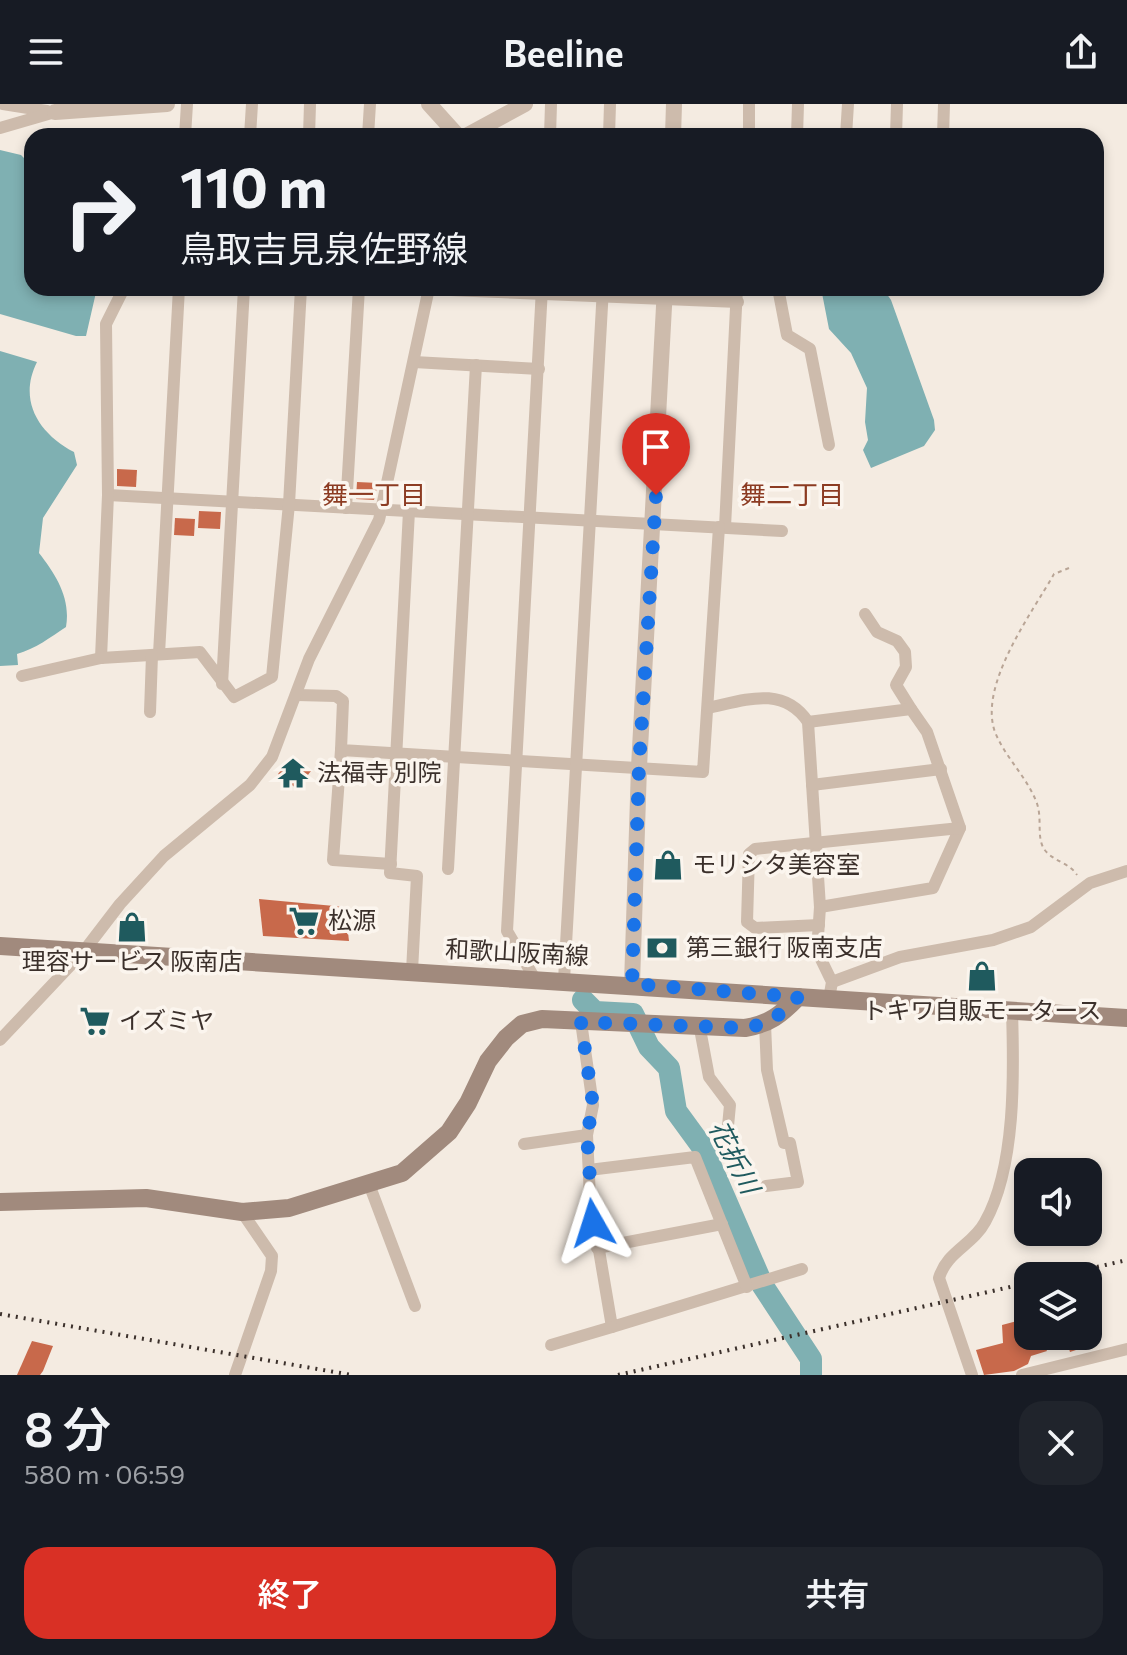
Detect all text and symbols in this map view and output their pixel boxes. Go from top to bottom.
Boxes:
icon: menu [24,30,68,74]
text: Beeline [503,30,624,74]
icon: share [1059,30,1103,74]
text: 110 m [180,151,327,220]
icon: right [48,160,152,264]
text: 鳥取吉見泉佐野線 [180,225,468,269]
pin [622,413,690,495]
icon: arrive [634,425,678,469]
district label: 舞一丁目 [322,478,426,509]
district label: 舞二丁目 [740,478,844,509]
temple icon: 法福寺 別院 [276,756,310,790]
place label: 法福寺 別院 [317,757,442,786]
shop icon: モリシタ美容室 [651,848,685,882]
place label: モリシタ美容室 [692,849,860,878]
supermarket icon: 松源 [287,904,321,938]
place label: 松源 [328,905,376,934]
shop icon: 理容サービス 阪南店 [115,910,149,944]
bank icon: 第三銀行 阪南支店 [645,931,679,965]
place label: 第三銀行 阪南支店 [686,932,883,961]
street label: 和歌山阪南線 [444,933,590,970]
place label: 理容サービス 阪南店 [22,946,242,975]
shop icon: トキワ自販モータース [965,959,999,993]
place label: トキワ自販モータース [863,995,1101,1024]
supermarket icon: イズミヤ [78,1004,112,1038]
place label: イズミヤ [119,1005,214,1034]
water label: 花折川 [704,1115,768,1201]
map controls [1014,1158,1102,1350]
button: sound [1014,1158,1102,1246]
position arrow [551,1181,635,1265]
button: layers [1014,1262,1102,1350]
text: 8 分 [24,1398,111,1457]
button: close [1019,1401,1103,1485]
text: 580 m · 06:59 [24,1458,185,1489]
button: 終了 [24,1547,556,1639]
button: 共有 [572,1547,1103,1639]

